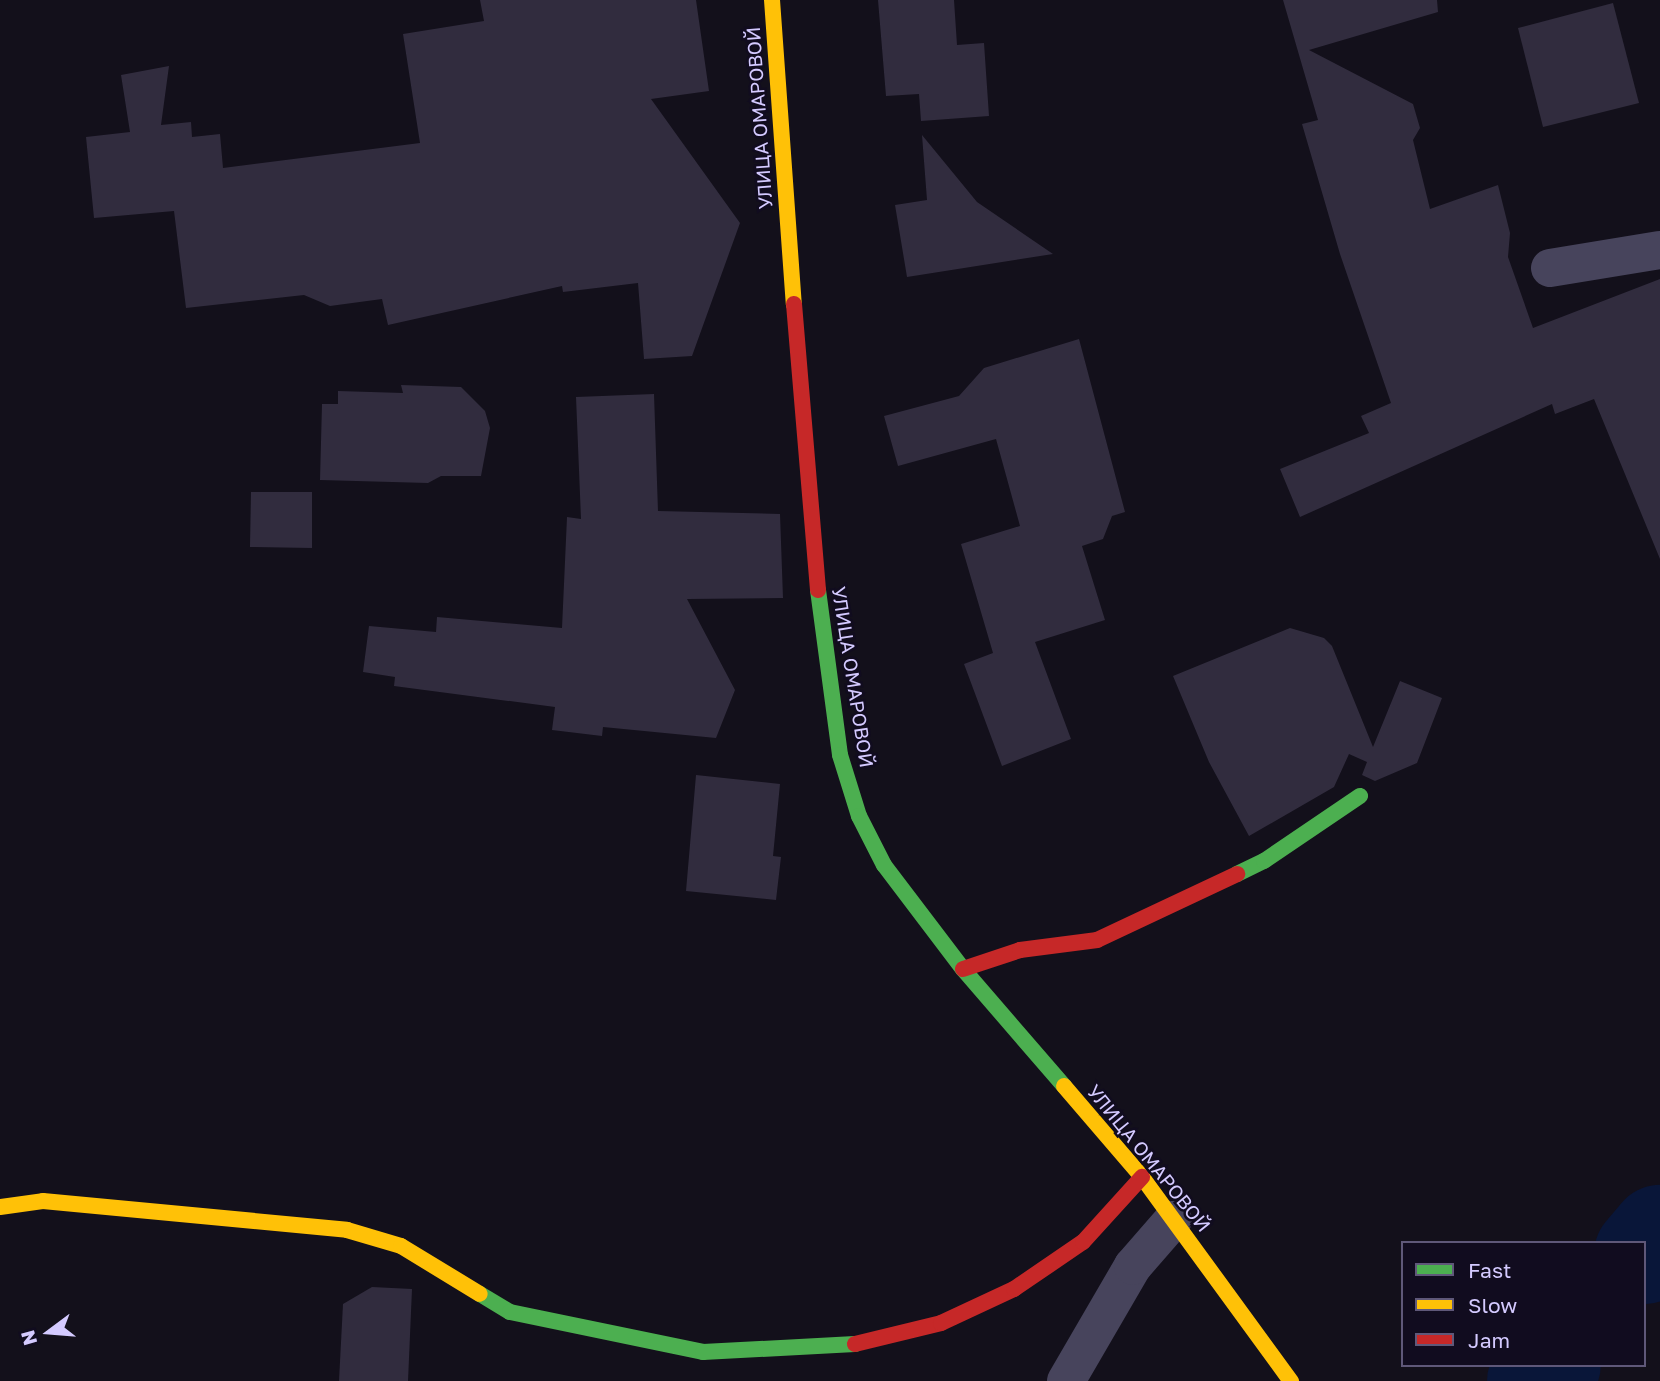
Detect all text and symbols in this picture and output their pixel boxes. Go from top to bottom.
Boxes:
street label: УЛИЦА ОМАРОВОЙ [741,26,777,210]
street label: УЛИЦА ОМАРОВОЙ [827,585,879,769]
street label: УЛИЦА ОМАРОВОЙ [1083,1080,1215,1236]
legend [1401,1241,1646,1367]
text: Fast [1468,1257,1511,1283]
text: Slow [1468,1292,1517,1318]
north arrow [14,1297,84,1367]
text: Jam [1468,1327,1510,1353]
text: N [15,1328,41,1348]

